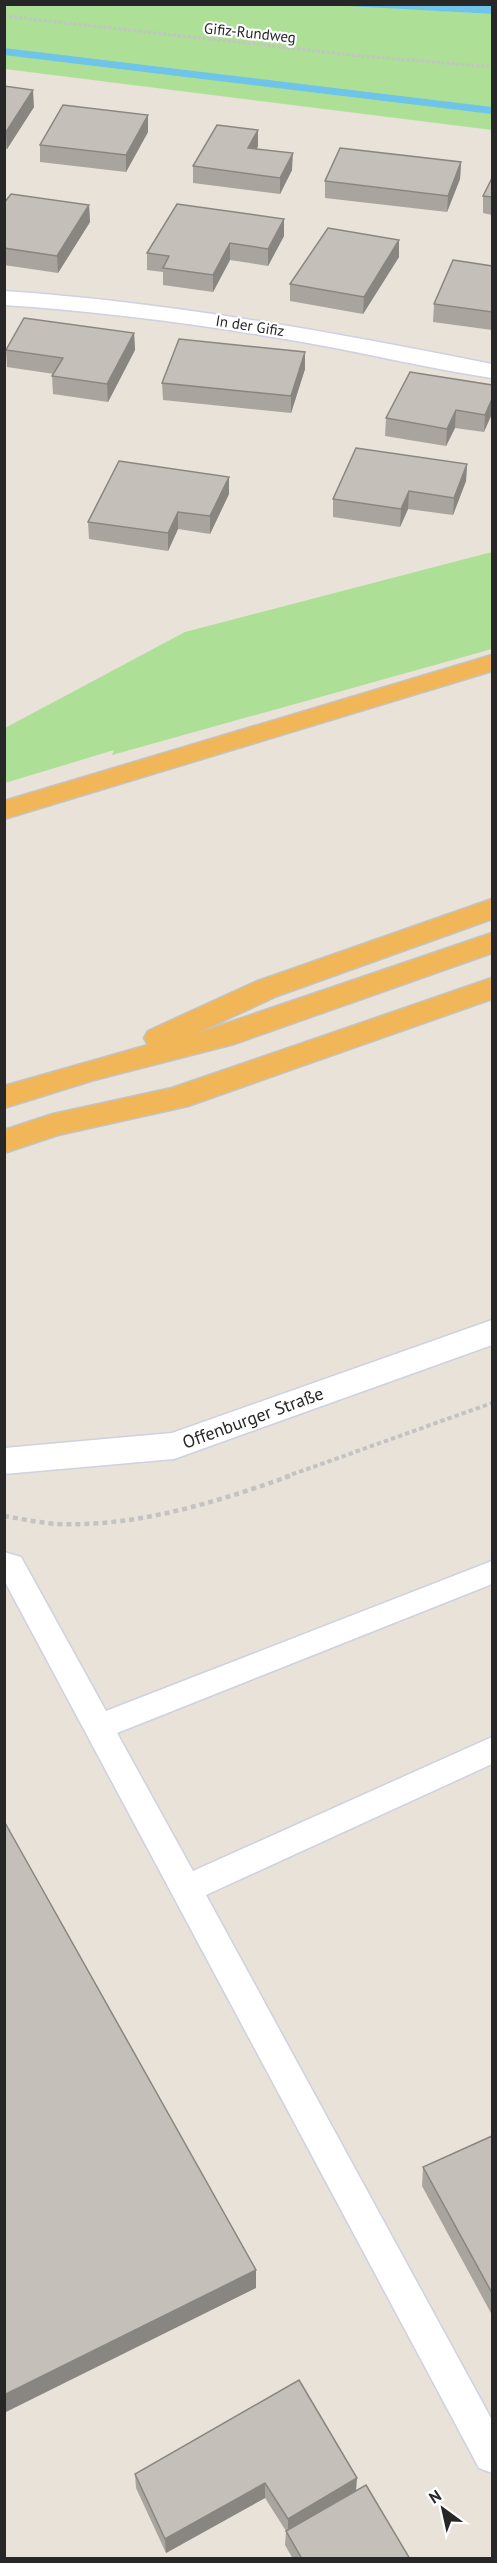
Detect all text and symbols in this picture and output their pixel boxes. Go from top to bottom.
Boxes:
street label: Gifiz-Rundweg [203,18,297,47]
street label: In der Gifiz [214,311,286,340]
street label: Offenburger Straße [179,1381,326,1454]
north arrow [413,2479,473,2539]
text: N [425,2485,445,2508]

